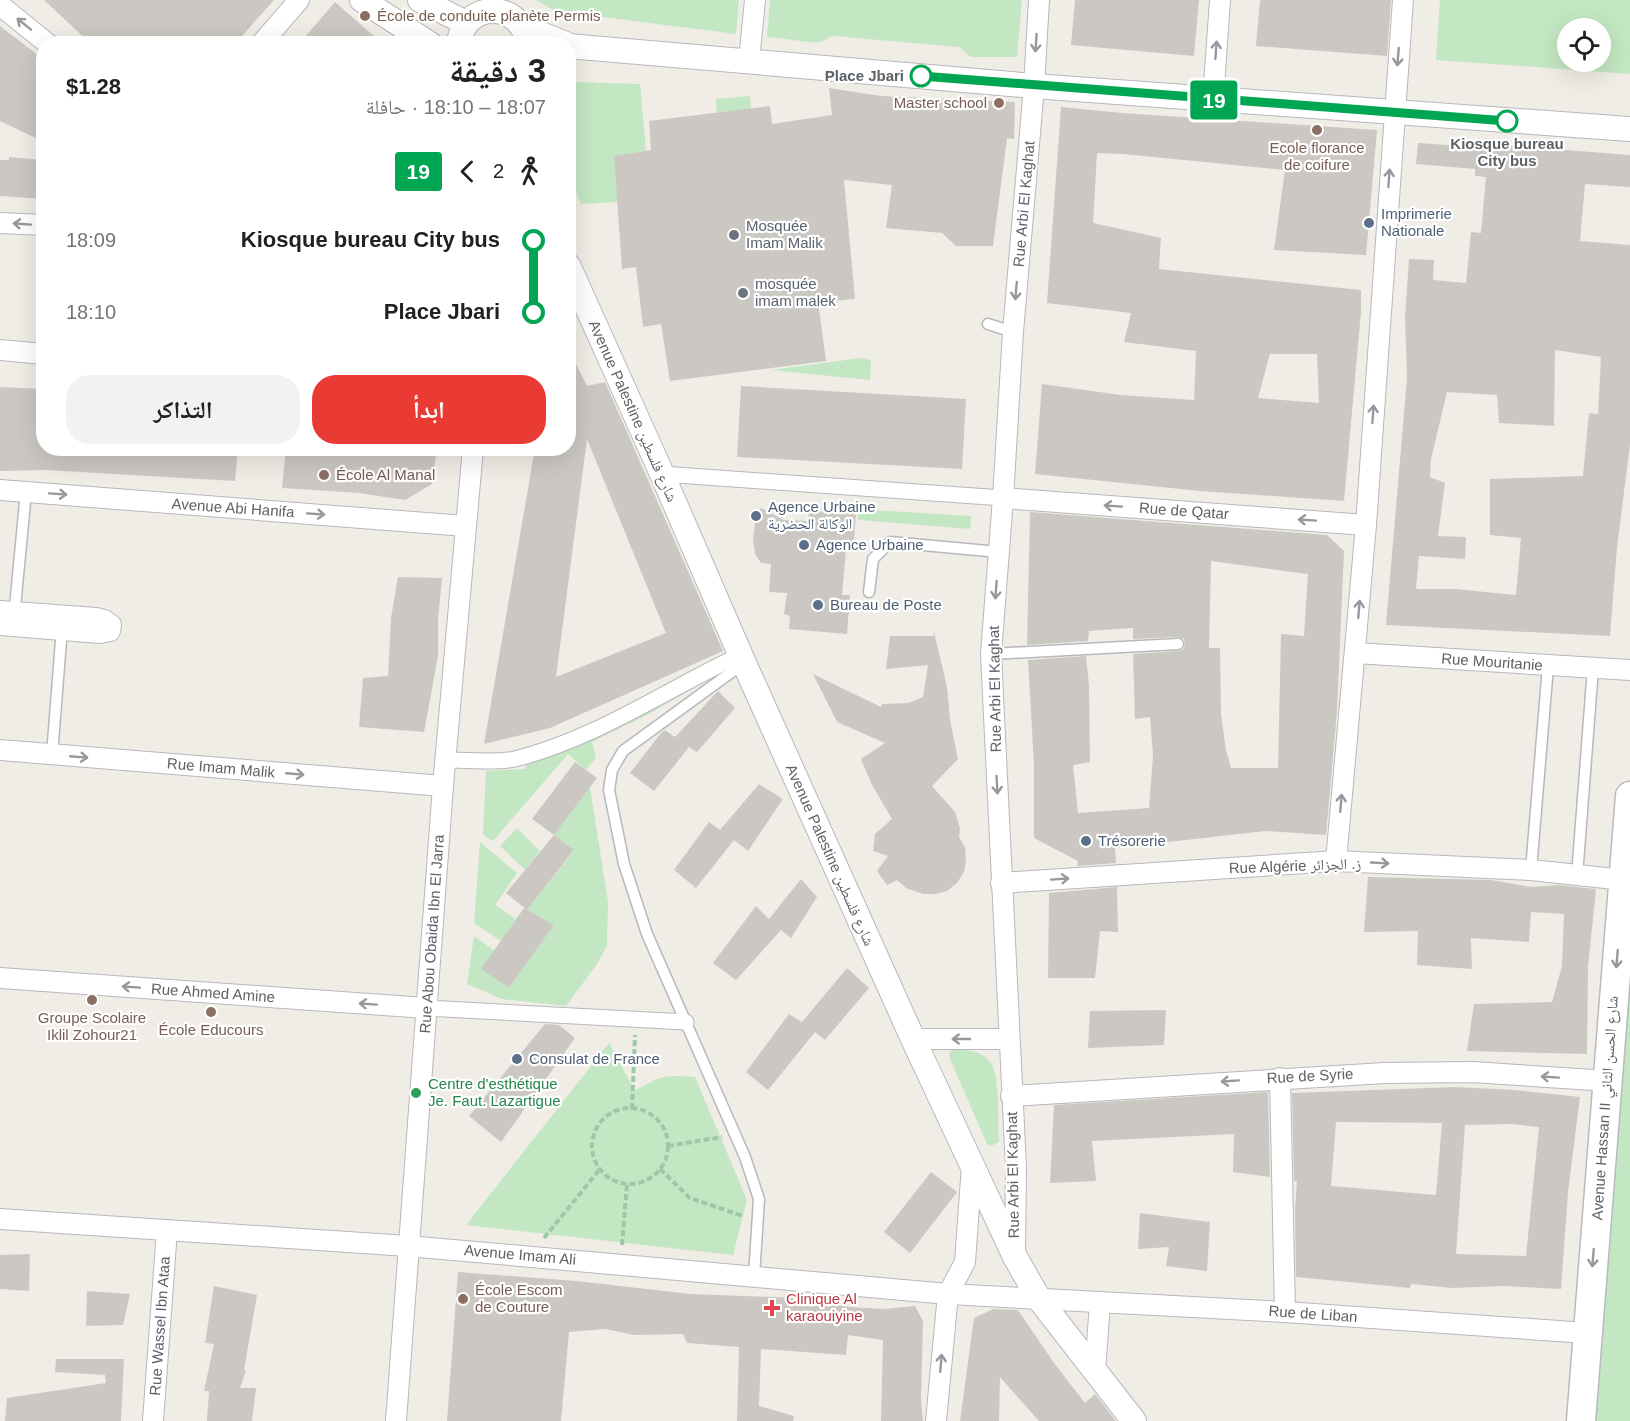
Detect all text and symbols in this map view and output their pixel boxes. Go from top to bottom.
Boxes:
place label: École de conduite planète Permis [377,7,600,24]
marker: École de conduite planète Permis [358,9,372,23]
one-way arrow [17,17,32,31]
map controls [1557,18,1611,72]
button: locate [1557,18,1611,72]
one-way arrow [1031,33,1042,53]
one-way arrow [1211,40,1222,60]
one-way arrow [1393,46,1404,66]
text: 3 دقيقة [449,52,546,89]
marker: Place Jbari [910,65,932,87]
place label: Place Jbari [825,67,904,84]
text: $1.28 [66,74,121,99]
line badge: 19 [1187,80,1241,120]
text: 19 [1202,89,1226,112]
place label: Master school [894,94,987,111]
text: 18:07 – 18:10 · حافلة [366,96,546,118]
marker: Master school [992,96,1006,110]
marker: Kiosque bureau City bus [1496,110,1518,132]
marker: Ecole florance de coifure [1310,123,1324,137]
place label: Kiosque bureau City bus [1450,135,1564,169]
street label: Rue Arbi El Kaghat [1010,139,1038,268]
place label: Ecole florance de coifure [1269,139,1365,173]
icon: back [451,155,484,188]
icon: walk [513,155,546,188]
text: 19 [407,160,430,183]
text: 2 [493,160,504,182]
one-way arrow [1384,168,1395,188]
place label: Imprimerie Nationale [1381,205,1452,239]
marker: Imprimerie Nationale [1362,216,1376,230]
place label: Mosquée Imam Malik [746,217,823,251]
one-way arrow [12,218,32,229]
text: Kiosque bureau City bus [241,227,500,252]
marker: Mosquée Imam Malik [727,228,741,242]
text: 18:09 [66,229,116,251]
place label: mosquée imam malek [755,275,836,309]
one-way arrow [1010,280,1021,300]
marker: mosquée imam malek [736,286,750,300]
text: Place Jbari [384,299,500,324]
text: 18:10 [66,301,116,323]
street label: Avenue Palestine شارع فلسطين [584,317,681,505]
button: التذاكر [66,375,300,444]
button: ابدأ [312,375,546,444]
one-way arrow [1368,405,1379,425]
place label: École Al Manal [336,466,435,483]
marker: École Al Manal [317,468,331,482]
one-way arrow [48,489,68,500]
street label: Avenue Abi Hanifa [171,495,296,520]
place label: Agence Urbaine الوكالة الحضرية [768,498,876,533]
street label: Rue de Qatar [1139,499,1230,522]
one-way arrow [1103,500,1123,511]
one-way arrow [305,509,325,520]
marker: Agence Urbaine الوكالة الحضرية [749,509,763,523]
one-way arrow [1298,515,1318,526]
place label: Agence Urbaine [816,536,924,553]
marker: Agence Urbaine [797,538,811,552]
one-way arrow [990,580,1001,600]
place label: Bureau de Poste [830,596,942,613]
marker: Bureau de Poste [811,598,825,612]
one-way arrow [1354,599,1365,619]
street label: Rue Arbi El Kaghat [985,625,1004,753]
street label: Rue Mouritanie [1441,649,1543,674]
one-way arrow [69,752,89,763]
street label: Rue Imam Malik [166,754,276,781]
street label: Avenue Palestine شارع فلسطين [781,761,878,949]
one-way arrow [284,769,304,780]
one-way arrow [992,774,1003,794]
one-way arrow [1336,793,1347,813]
place label: Trésorerie [1098,832,1166,849]
street label: Rue Abou Obaida Ibn El Jarra [416,833,447,1034]
marker: Trésorerie [1079,834,1093,848]
street label: Rue Algérie ز. الجزائر [1229,855,1362,877]
one-way arrow [1370,858,1390,869]
one-way arrow [1049,874,1069,885]
one-way arrow [1611,948,1622,968]
street label: Rue Ahmed Amine [150,980,276,1005]
one-way arrow [122,981,142,992]
marker: Groupe Scolaire Iklil Zohour21 [85,993,99,1007]
street label: Avenue Hassan II شارع الحسن الثاني [1588,995,1625,1221]
one-way arrow [358,998,378,1009]
marker: École Educours [204,1005,218,1019]
place label: Groupe Scolaire Iklil Zohour21 [38,1009,146,1043]
place label: École Educours [158,1021,264,1038]
one-way arrow [952,1033,972,1045]
place label: Consulat de France [529,1050,660,1067]
marker: Consulat de France [510,1052,524,1066]
street label: Rue de Syrie [1266,1065,1354,1086]
one-way arrow [1541,1071,1561,1082]
place label: Centre d'esthétique Je. Faut. Lazartigue [428,1075,561,1109]
one-way arrow [1220,1076,1240,1087]
marker: Centre d'esthétique Je. Faut. Lazartigue [409,1086,423,1100]
street label: Rue Arbi El Kaghat [1003,1111,1022,1239]
street label: Avenue Imam Ali [463,1241,577,1268]
one-way arrow [1588,1247,1599,1267]
street label: Rue Wassel Ibn Ataa [146,1255,173,1396]
place label: École Escom de Couture [475,1281,563,1315]
place label: Clinique Al karaouiyine [786,1290,863,1324]
marker: École Escom de Couture [456,1292,470,1306]
marker: Clinique Al karaouiyine [763,1299,781,1317]
street label: Rue de Liban [1268,1302,1358,1325]
one-way arrow [936,1353,947,1373]

